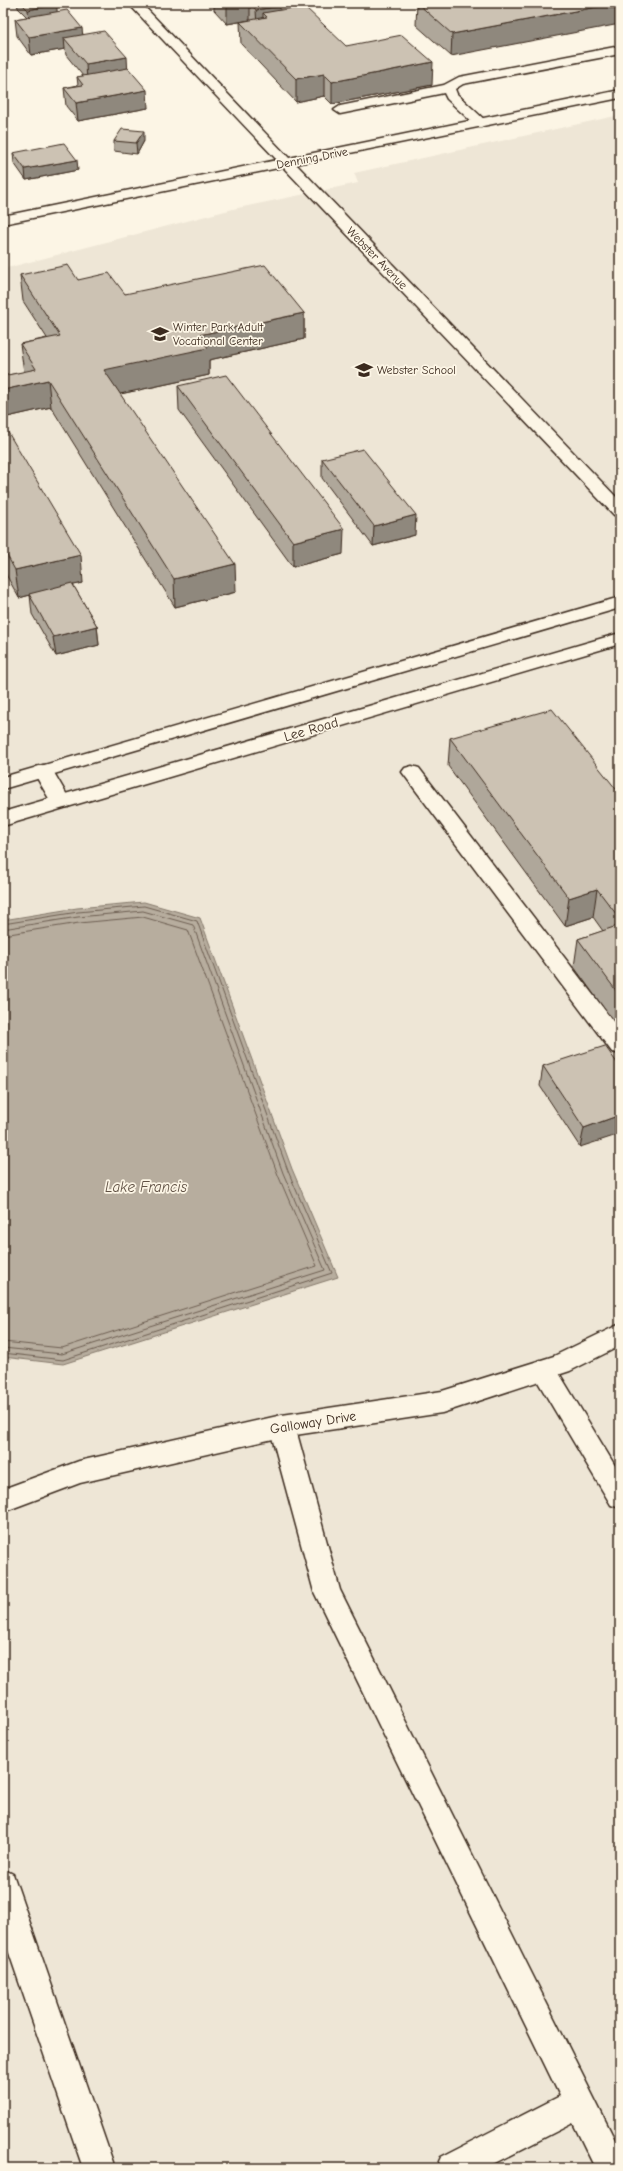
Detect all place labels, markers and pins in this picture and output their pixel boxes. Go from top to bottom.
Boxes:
place label: Winter Park Adult Vocational Center [173,320,264,348]
school or university icon: Winter Park Adult Vocational Center [150,324,170,344]
school or university icon: Webster School [354,360,374,380]
place label: Webster School [377,363,456,377]

